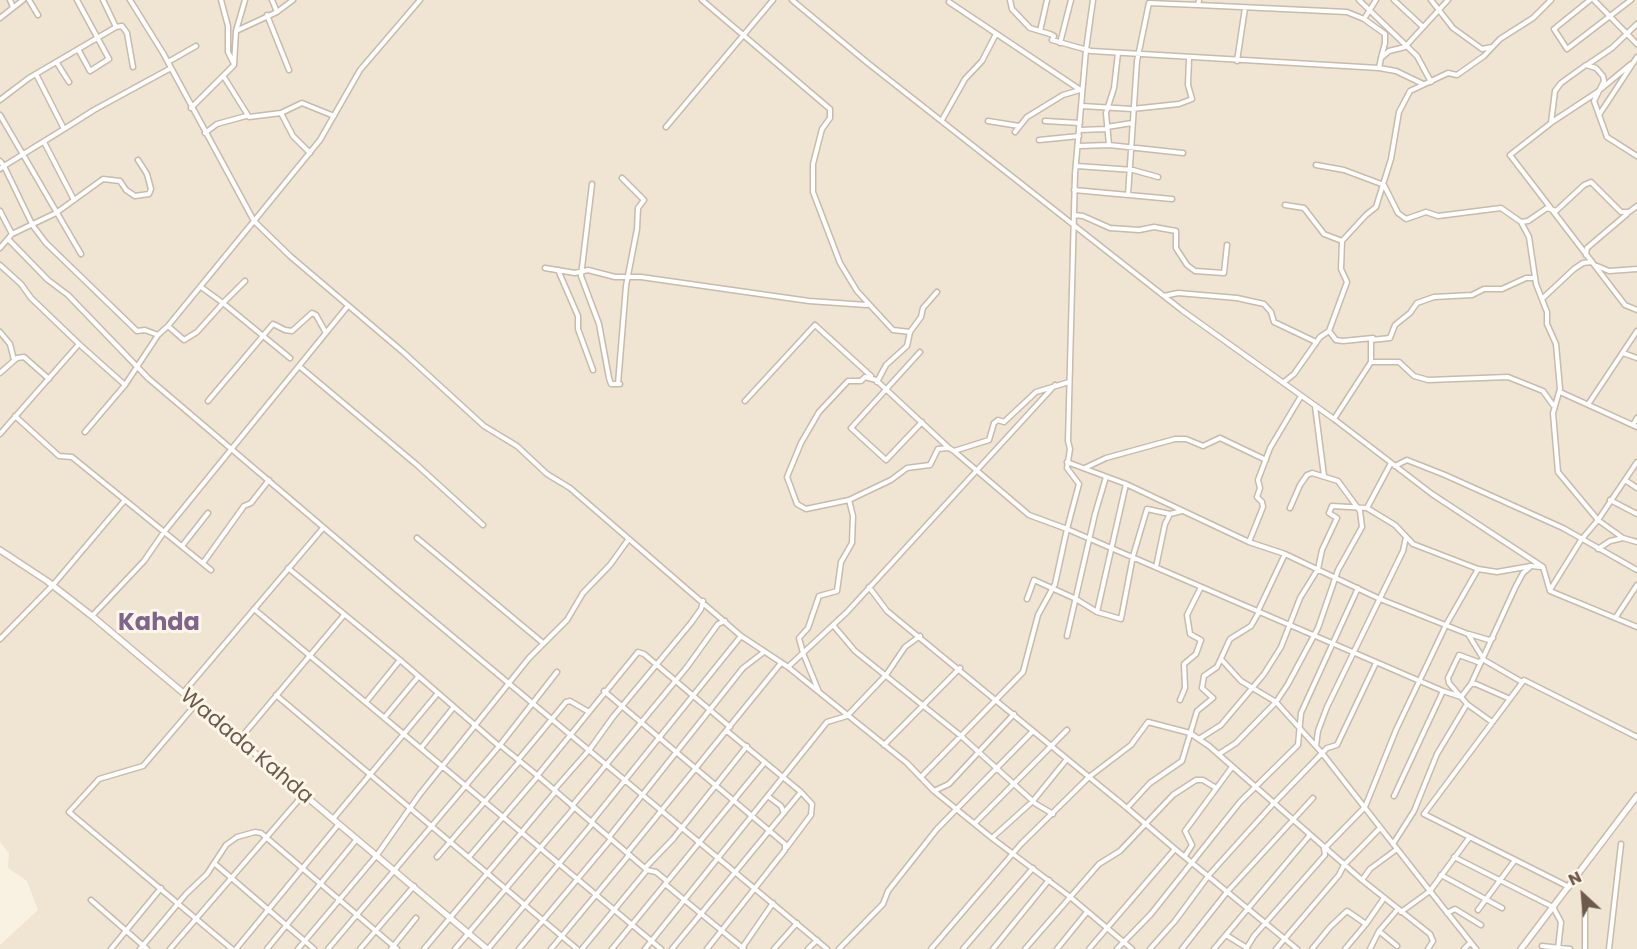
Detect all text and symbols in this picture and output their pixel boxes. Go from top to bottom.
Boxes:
district label: Kahda [118,610,200,638]
street label: Wadada Kahda [174,684,318,810]
north arrow [1553,865,1613,925]
text: N [1564,865,1585,891]

